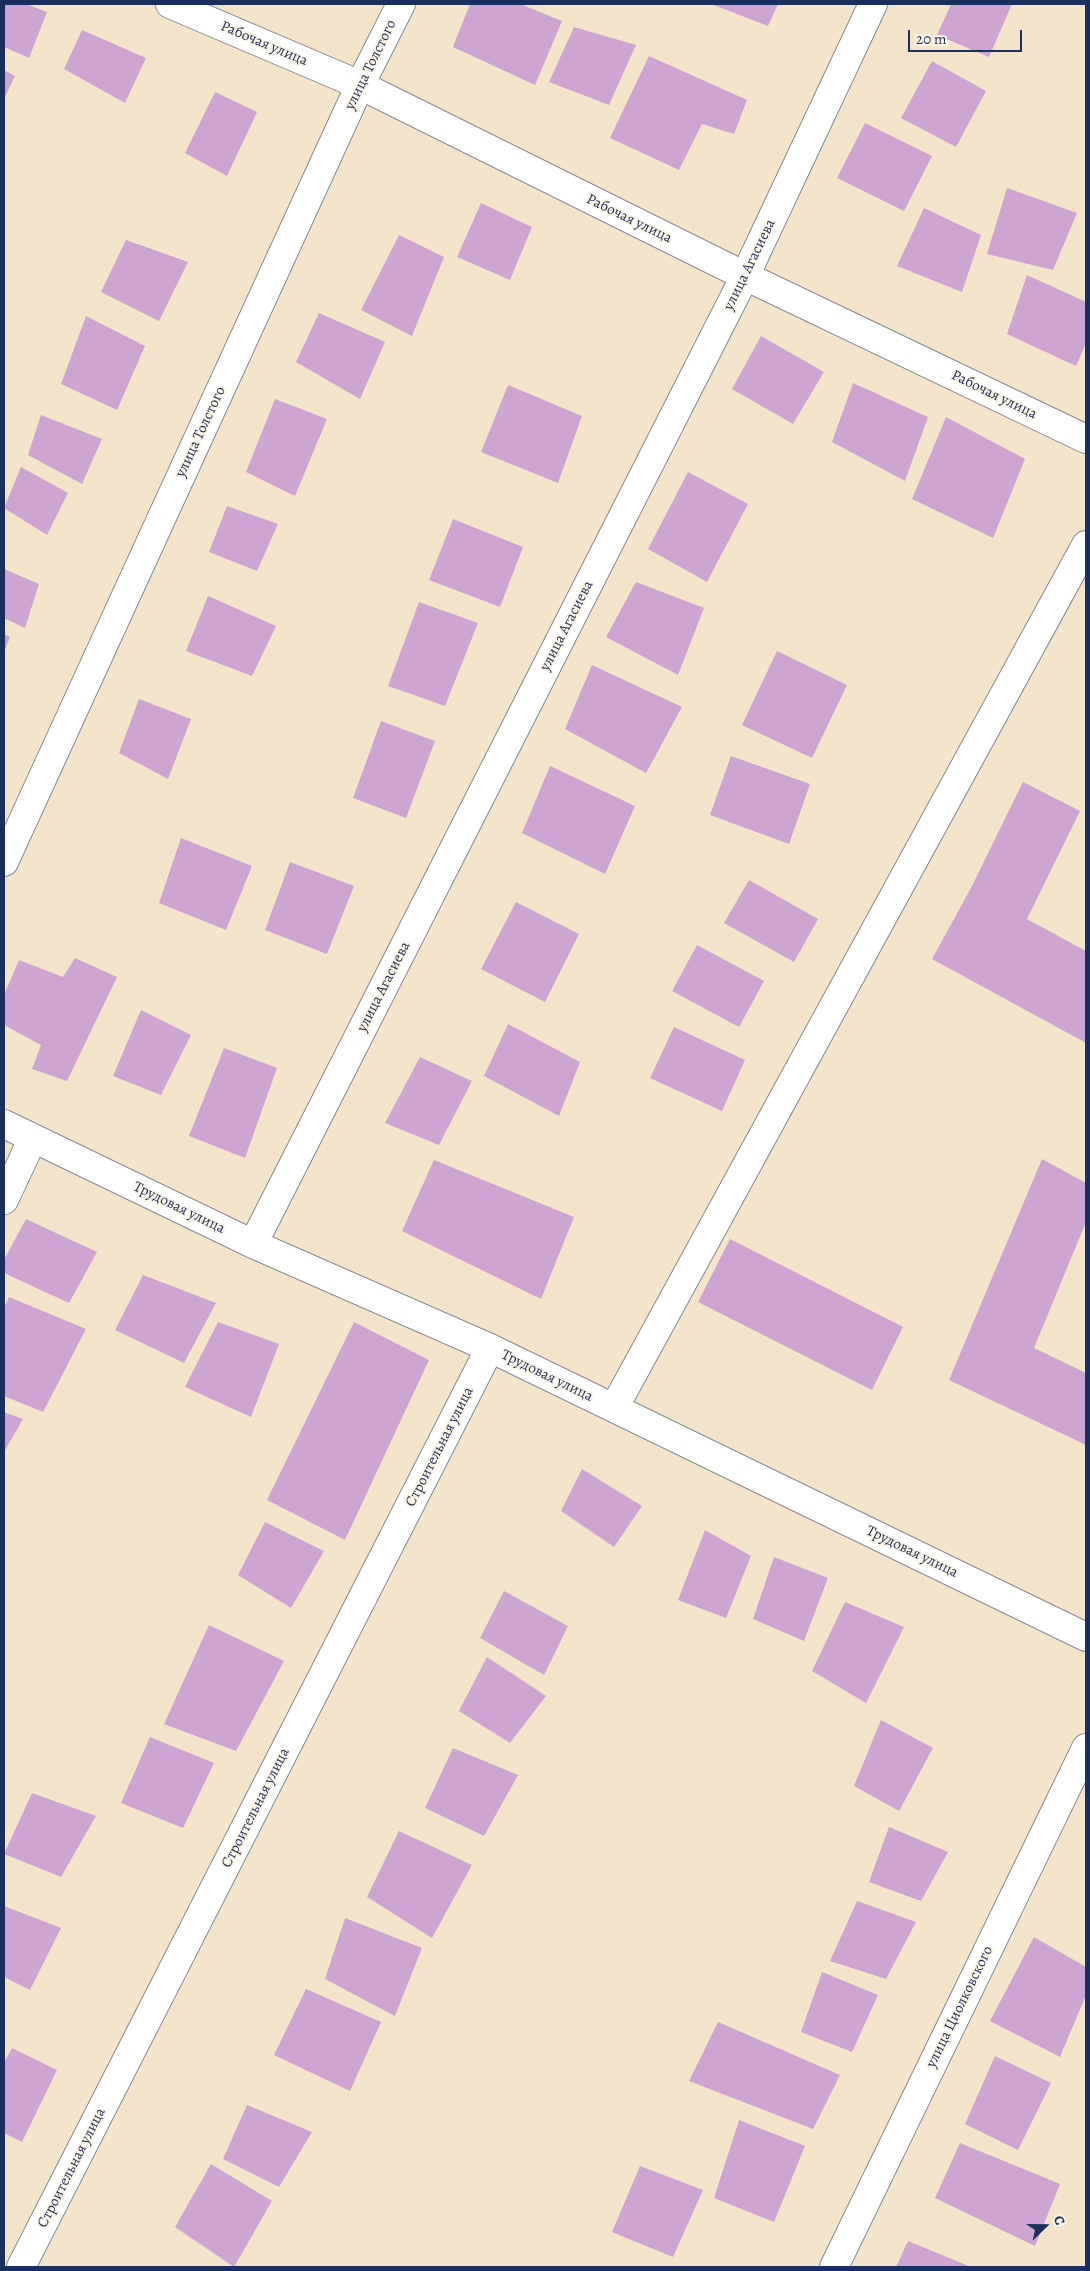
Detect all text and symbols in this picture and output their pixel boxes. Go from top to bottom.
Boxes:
street label: улица Толстого [341,17,401,113]
street label: Рабочая улица [218,18,310,70]
scale bar [910,20,1024,52]
text: 20 m [916,29,947,49]
street label: Рабочая улица [583,191,675,247]
street label: улица Агасиева [720,217,780,313]
street label: Рабочая улица [948,367,1040,423]
street label: улица Толстого [172,384,230,480]
street label: улица Агасиева [536,578,598,674]
street label: улица Агасиева [353,939,415,1035]
street label: Трудовая улица [130,1178,228,1238]
street label: Трудовая улица [498,1346,596,1406]
street label: Строительная улица [402,1384,478,1510]
street label: Трудовая улица [863,1522,961,1582]
street label: Строительная улица [218,1745,294,1871]
street label: улица Циолковского [923,1943,997,2071]
street label: Строительная улица [34,2105,110,2231]
north arrow [1020,2201,1070,2251]
text: С [1049,2213,1070,2228]

